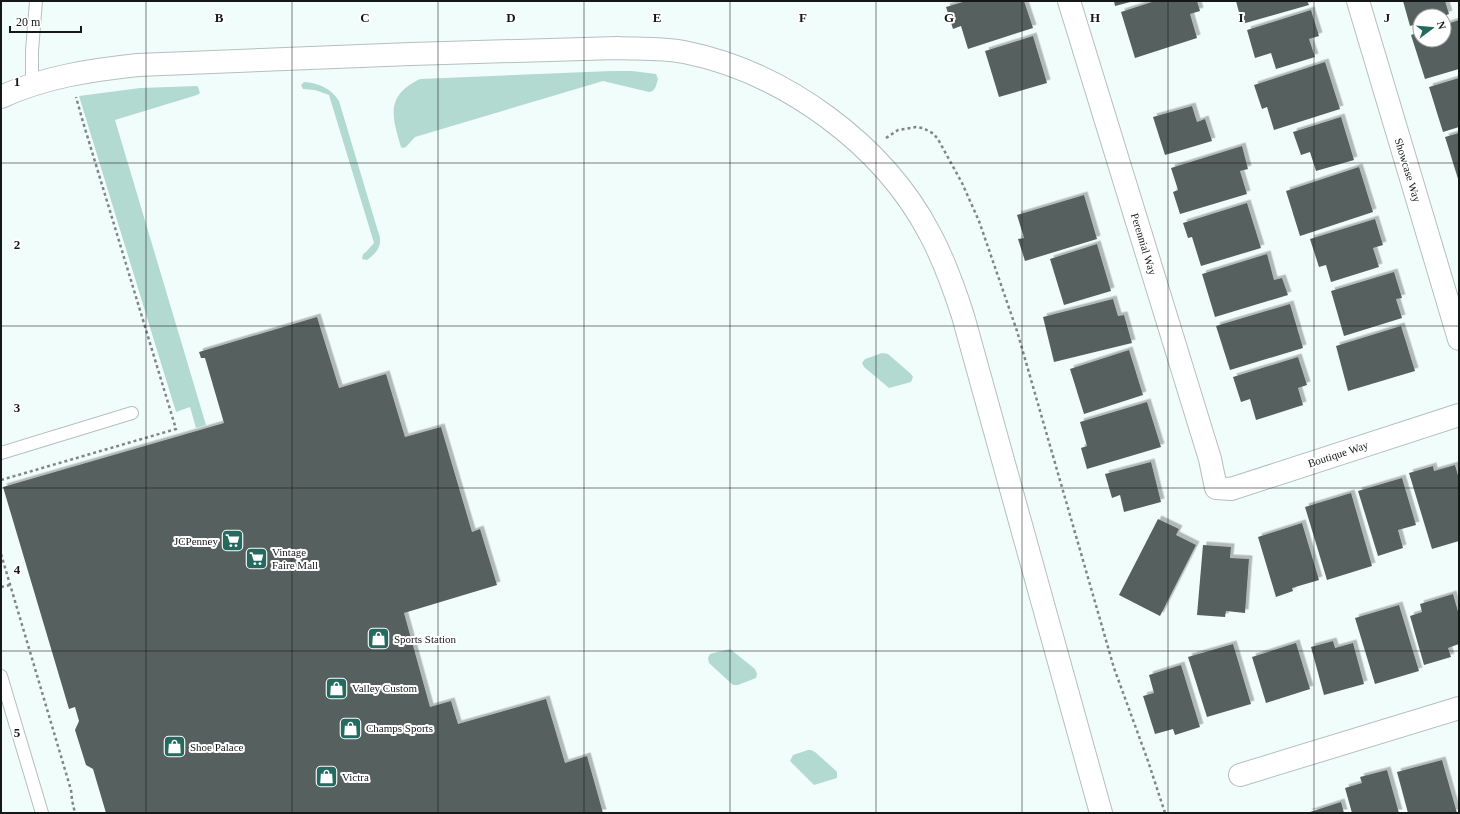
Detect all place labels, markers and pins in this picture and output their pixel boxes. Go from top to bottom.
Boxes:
supermarket icon: JCPenney [220,528,246,554]
place label: JCPenney [174,535,219,547]
supermarket icon: Vintage Faire Mall [244,545,270,571]
place label: Vintage Faire Mall [272,546,318,571]
shop icon: Sports Station [365,626,391,652]
place label: Sports Station [394,633,457,645]
shop icon: Valley Custom [323,675,349,701]
place label: Valley Custom [352,682,418,694]
shop icon: Champs Sports [338,715,364,741]
place label: Champs Sports [366,722,433,734]
shop icon: Shoe Palace [161,734,187,760]
place label: Shoe Palace [190,741,244,753]
shop icon: Victra [313,764,339,790]
place label: Victra [342,771,369,783]

